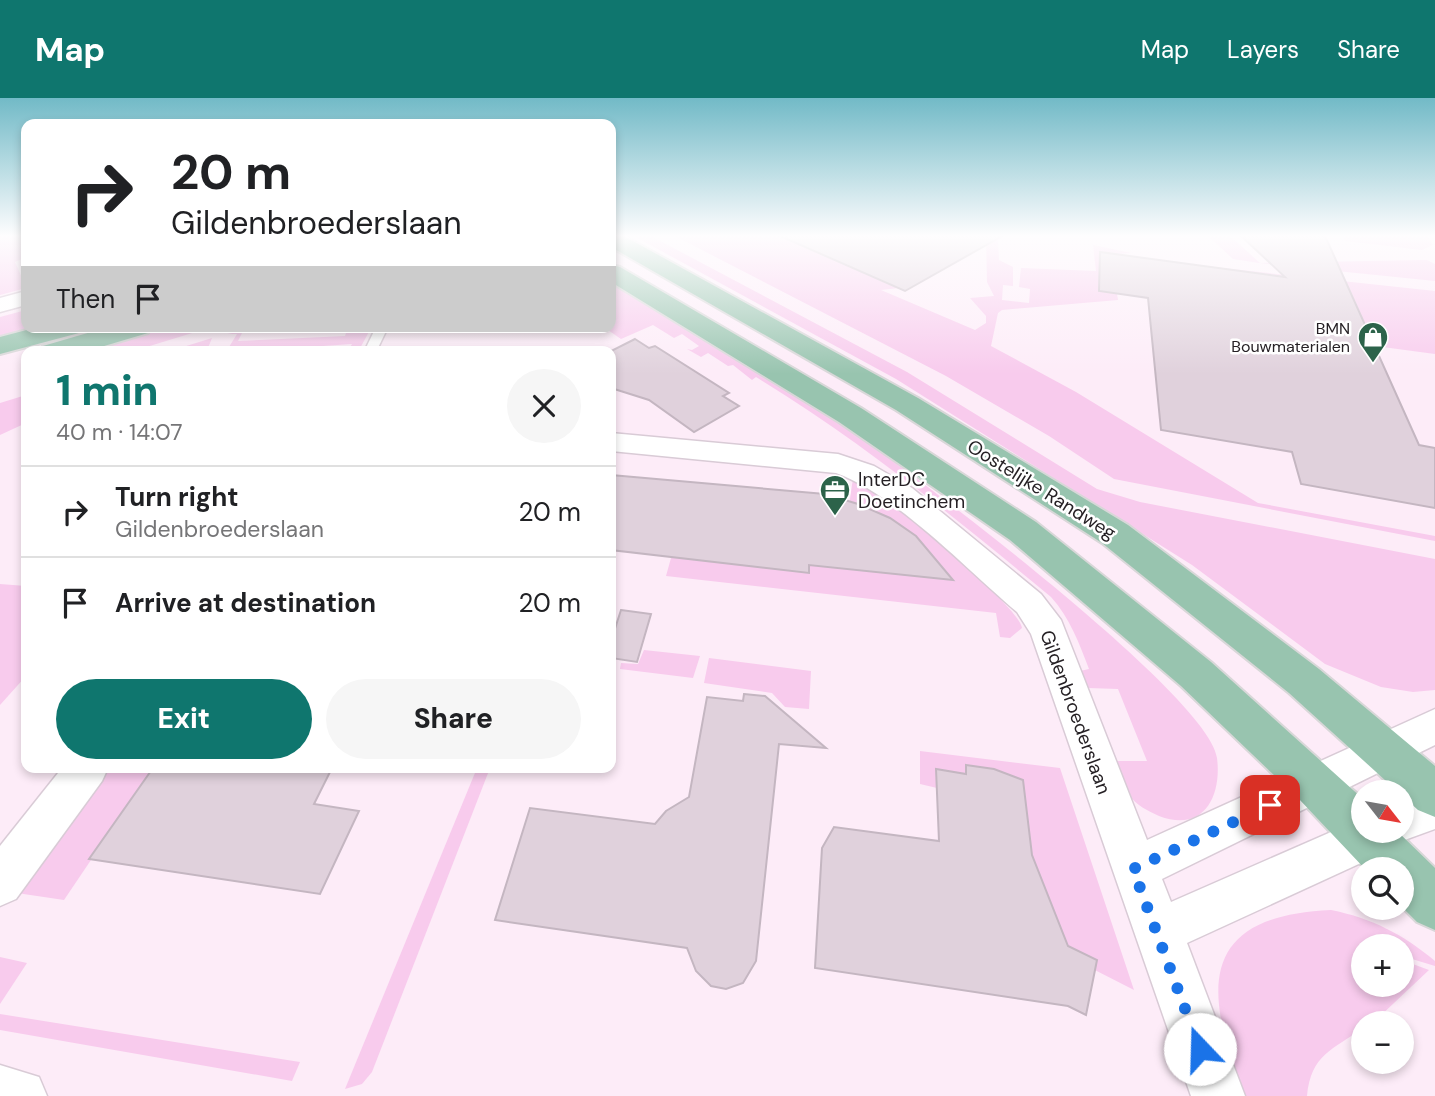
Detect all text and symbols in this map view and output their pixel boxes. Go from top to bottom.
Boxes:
text: Map [35,28,105,71]
text: Map [1141,34,1189,65]
text: Layers [1227,34,1299,65]
text: Share [1337,34,1400,65]
text: 20 m [171,140,291,204]
icon: right [56,147,147,238]
text: Gildenbroederslaan [171,202,462,244]
icon: arrive [129,280,167,318]
text: Then [56,282,115,316]
place label: BMN Bouwmaterialen [1231,318,1350,357]
shop icon: BMN Bouwmaterialen [1356,320,1390,364]
text: 1 min [56,363,159,418]
button: close [507,369,581,443]
text: 40 m · 14:07 [56,417,183,447]
street label: Oostelijke Randweg [963,434,1121,546]
place label: InterDC Doetinchem [858,467,965,514]
office icon: InterDC Doetinchem [818,473,852,517]
text: Turn right [115,480,239,514]
icon: right [56,493,94,531]
text: 20 m [518,495,581,529]
text: Gildenbroederslaan [115,514,324,544]
icon: arrive [56,584,94,622]
text: Arrive at destination [115,586,376,620]
text: 20 m [518,586,581,620]
street label: Gildenbroederslaan [1034,627,1117,798]
button: Exit [56,679,312,759]
button: Share [326,679,581,759]
pin [1240,775,1300,835]
north arrow [1351,780,1414,844]
map controls [1351,780,1414,1074]
icon: arrive [1251,786,1289,824]
button: search [1351,857,1414,920]
button: + [1351,934,1414,997]
button: − [1351,1011,1414,1074]
position arrow [1163,1012,1237,1086]

